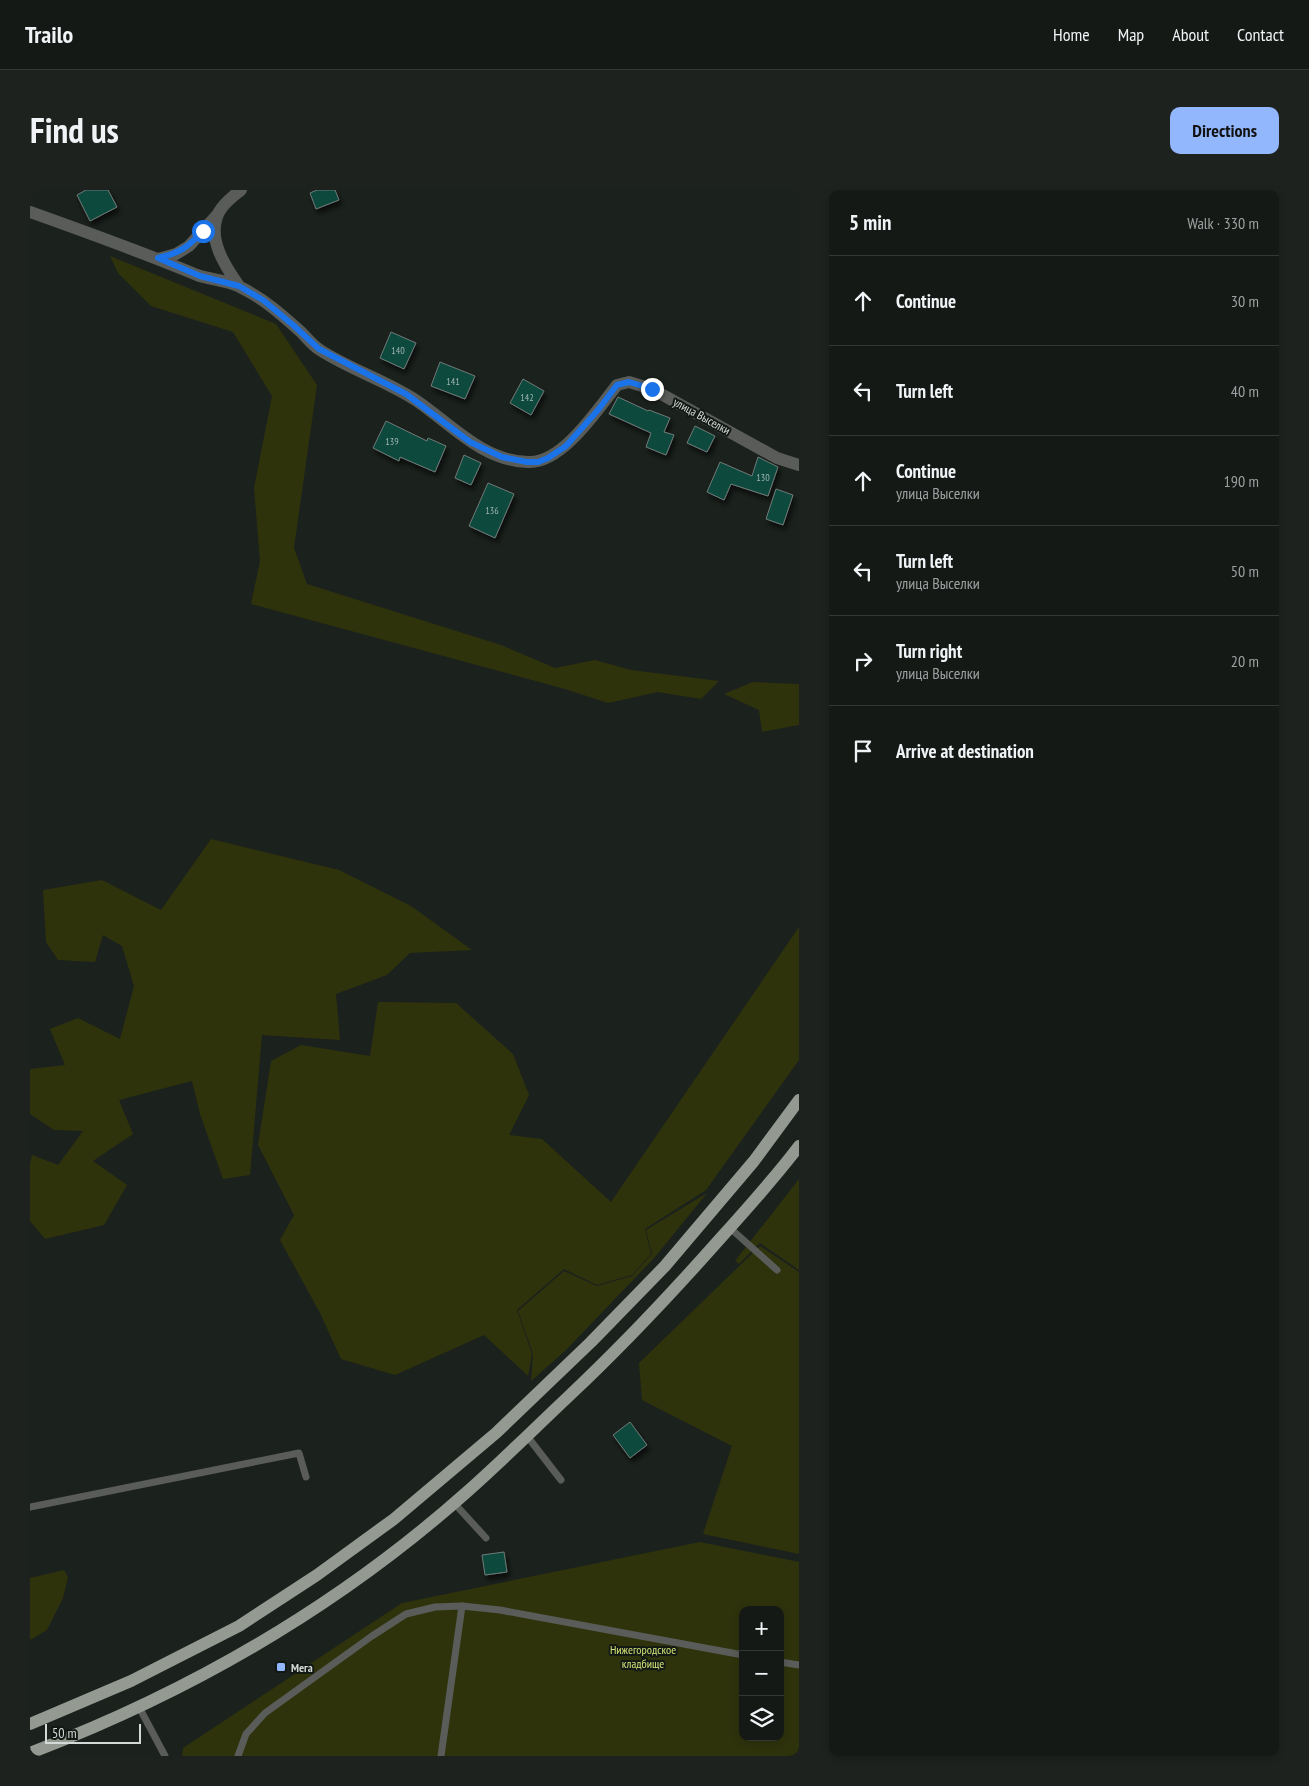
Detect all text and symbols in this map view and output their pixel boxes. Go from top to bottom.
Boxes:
text: Trailo [25,19,73,50]
text: Home [1053,23,1090,46]
text: Map [1118,23,1144,46]
text: About [1172,23,1209,46]
text: Contact [1237,23,1284,46]
text: Find us [30,107,119,153]
button: Directions [1170,107,1279,154]
text: 5 min [849,209,891,236]
text: Walk · 330 m [1187,213,1259,233]
route start [192,220,215,243]
icon: ahead [849,287,877,315]
text: Continue [896,289,956,313]
text: 30 m [1231,291,1259,311]
house number: 140 [391,344,405,357]
house number: 141 [446,375,460,388]
icon: left [849,377,877,405]
route end [641,378,664,401]
text: Turn left [896,379,953,403]
text: 40 m [1231,381,1259,401]
house number: 142 [520,391,534,404]
street label: улица Выселки [671,394,733,438]
house number: 139 [385,435,399,448]
text: Continue [896,459,956,483]
icon: ahead [849,467,877,495]
house number: 130 [756,471,770,484]
text: 190 m [1224,471,1259,491]
text: улица Выселки [896,483,980,503]
house number: 136 [485,504,499,517]
text: Turn left [896,549,953,573]
icon: left [849,557,877,585]
text: 50 m [1231,561,1259,581]
text: улица Выселки [896,573,980,593]
text: Turn right [896,639,962,663]
icon: right [849,647,877,675]
text: 20 m [1231,651,1259,671]
text: улица Выселки [896,663,980,683]
icon: arrive [849,737,877,765]
text: Arrive at destination [896,739,1034,763]
map controls [739,1606,784,1741]
button: + [739,1606,784,1651]
park label: Нижегородское кладбище [610,1642,676,1671]
button: − [739,1651,784,1696]
place label: Мега [291,1660,313,1675]
marker: Мега [275,1661,287,1673]
button: layers [739,1696,784,1741]
scale bar [45,1721,141,1744]
text: 50 m [52,1724,77,1742]

